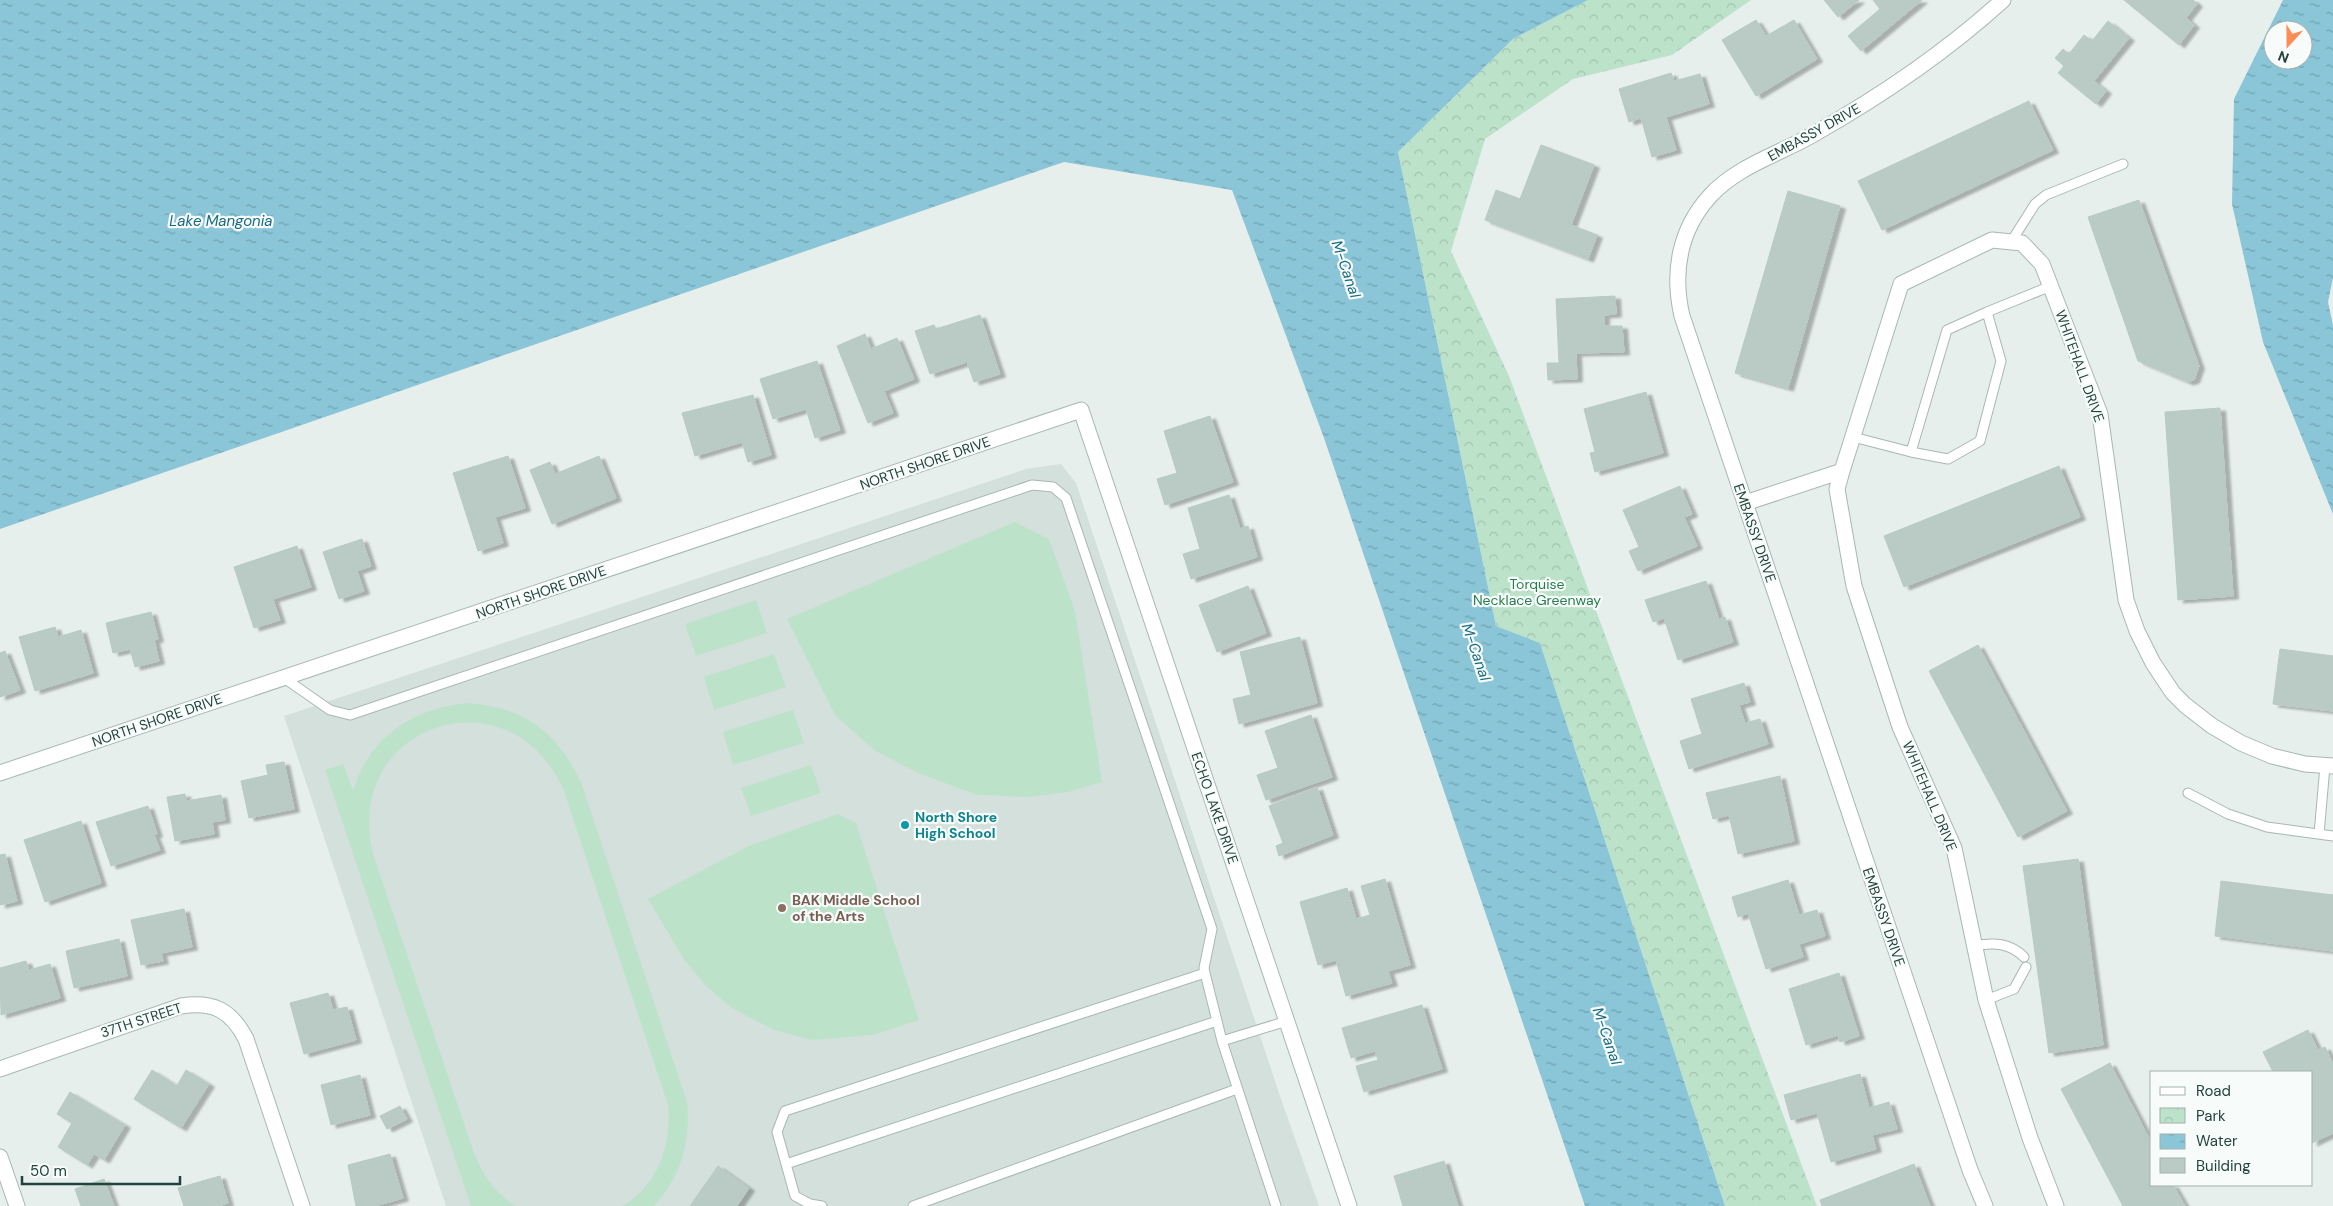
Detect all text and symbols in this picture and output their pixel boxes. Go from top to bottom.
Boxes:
north arrow [2263,20,2313,70]
text: N [2275,47,2291,67]
street label: EMBASSY DRIVE [1764,99,1864,165]
water label: Lake Mangonia [169,211,273,231]
water label: M-Canal [1327,238,1365,301]
street label: WHITEHALL DRIVE [2051,308,2109,425]
street label: NORTH SHORE DRIVE [857,432,993,494]
street label: EMBASSY DRIVE [1730,481,1780,585]
street label: NORTH SHORE DRIVE [473,561,609,623]
park label: Torquise Necklace Greenway [1473,575,1601,609]
water label: M-Canal [1457,621,1495,684]
street label: NORTH SHORE DRIVE [89,689,225,751]
street label: WHITEHALL DRIVE [1899,738,1961,854]
street label: ECHO LAKE DRIVE [1187,750,1243,866]
place label: North Shore High School [915,808,997,842]
marker: North Shore High School [899,819,911,831]
street label: EMBASSY DRIVE [1859,865,1909,969]
place label: BAK Middle School of the Arts [792,891,920,925]
marker: BAK Middle School of the Arts [776,902,788,914]
street label: 37TH STREET [98,998,184,1042]
water label: M-Canal [1588,1005,1626,1068]
legend [2150,1071,2313,1186]
text: Road [2196,1081,2231,1101]
text: Park [2196,1106,2226,1126]
text: Water [2196,1131,2238,1151]
scale bar [22,1154,180,1186]
text: Building [2196,1156,2251,1176]
text: 50 m [30,1161,67,1181]

